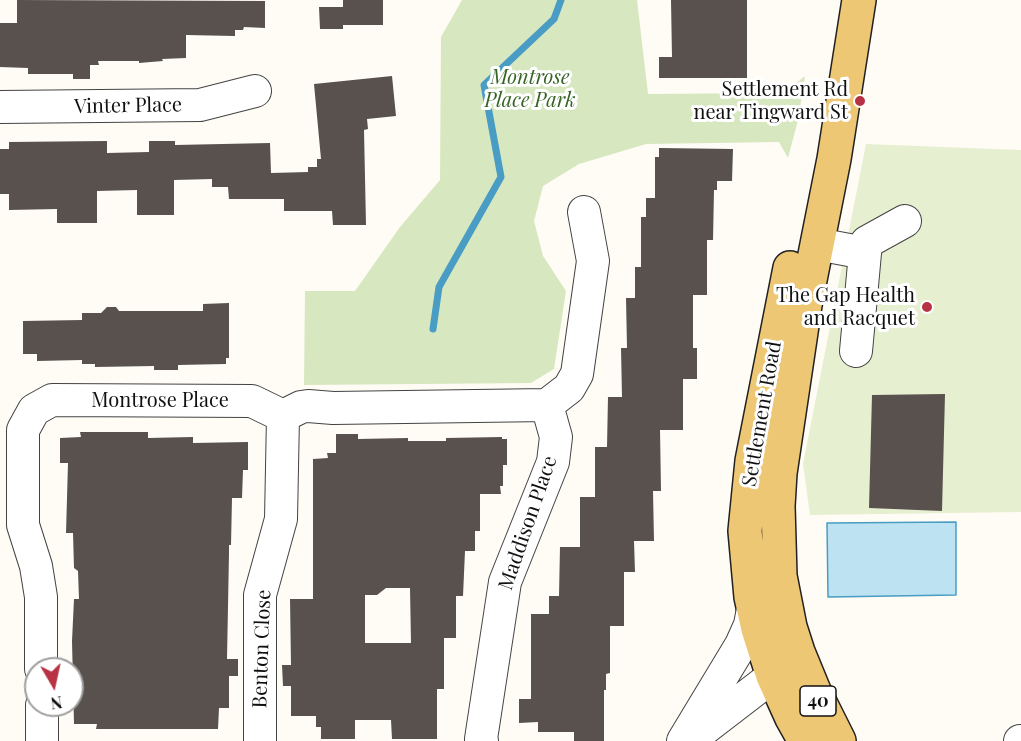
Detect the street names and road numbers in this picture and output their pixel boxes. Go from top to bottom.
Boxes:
street label: Vinter Place [74,93,182,119]
street label: Settlement Road [737,339,787,489]
street label: Montrose Place [91,389,229,413]
street label: Maddison Place [494,453,562,593]
street label: Benton Close [248,589,276,709]
road number: 40 [800,686,836,716]

